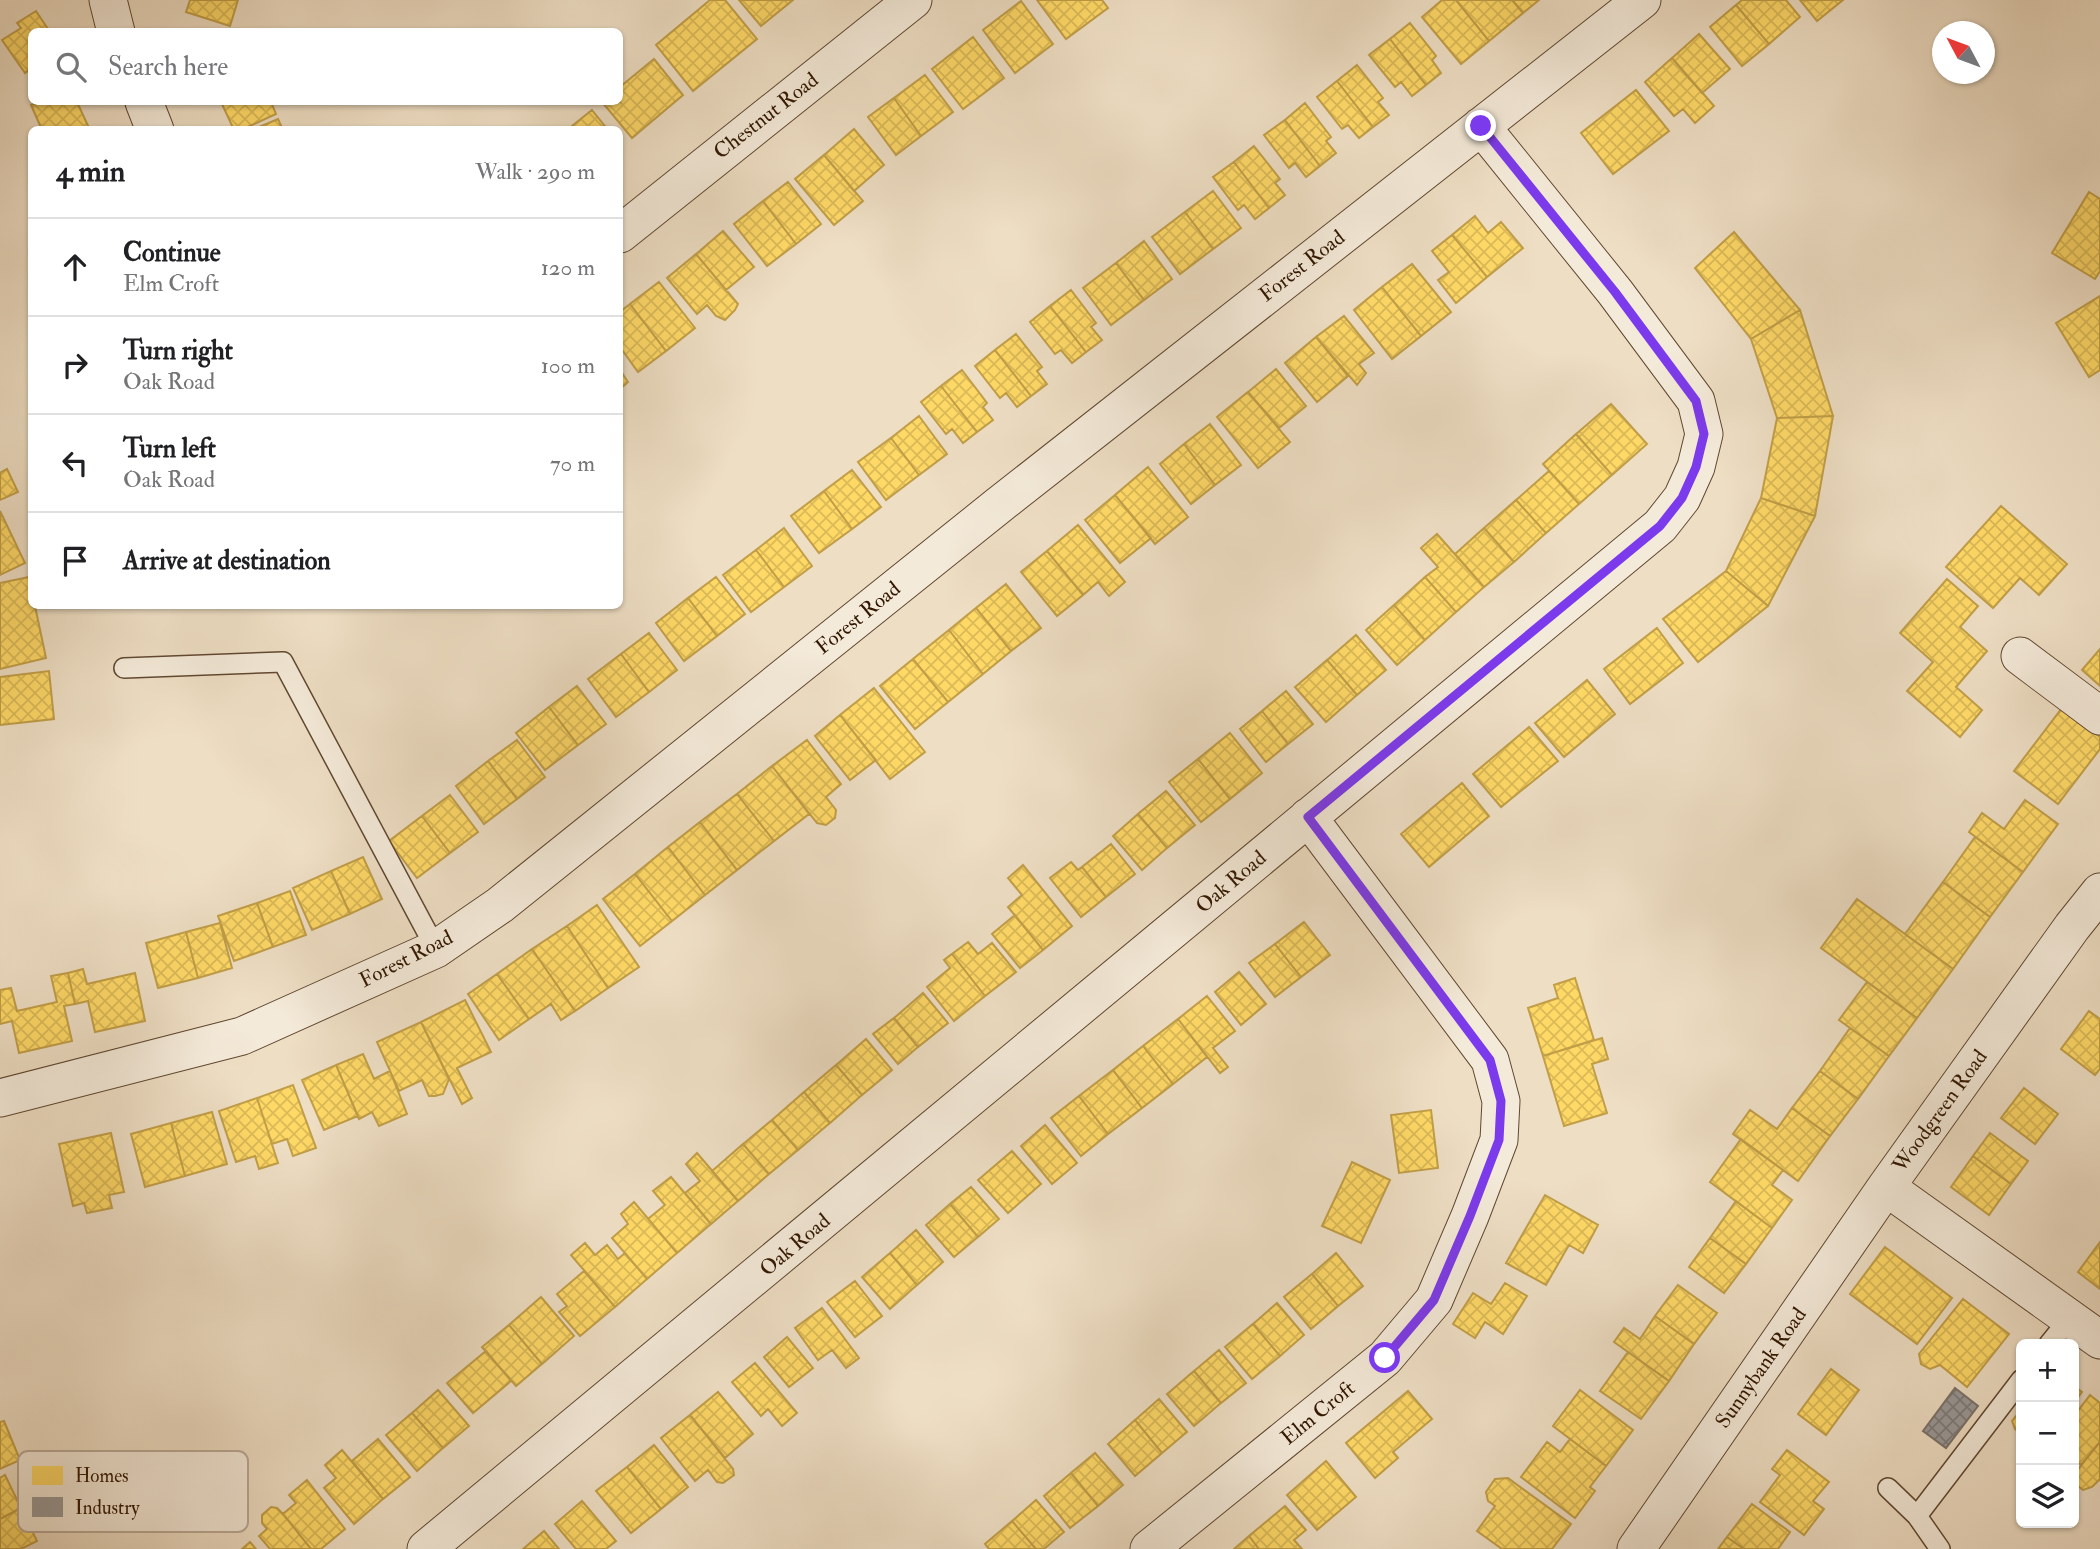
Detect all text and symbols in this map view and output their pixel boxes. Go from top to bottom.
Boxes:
north arrow [1932,21,1995,84]
search box [28,28,623,105]
icon: search [52,48,90,86]
text: Search here [108,51,228,83]
street label: Chestnut Road [708,66,824,165]
route end [1465,110,1496,141]
text: 4 min [56,153,125,190]
text: Walk · 290 m [475,157,595,186]
street label: Forest Road [1254,224,1351,308]
text: Continue [123,237,221,269]
icon: ahead [56,248,94,286]
text: 120 m [541,253,595,282]
text: Elm Croft [123,269,219,298]
text: Turn right [123,335,233,367]
icon: right [56,346,94,384]
text: 100 m [541,351,595,380]
text: Oak Road [123,367,215,396]
text: Turn left [123,433,216,465]
icon: left [56,444,94,482]
text: 70 m [550,449,595,478]
text: Oak Road [123,465,215,494]
icon: arrive [56,542,94,580]
text: Arrive at destination [123,545,331,577]
street label: Forest Road [810,575,907,660]
street label: Oak Road [1190,844,1272,919]
street label: Forest Road [355,924,458,994]
street label: Woodgreen Road [1886,1044,1994,1178]
street label: Oak Road [754,1207,836,1282]
street label: Sunnybank Road [1709,1302,1813,1434]
map controls [2016,1339,2079,1528]
button: + [2016,1339,2079,1402]
route start [1369,1342,1400,1373]
street label: Elm Croft [1275,1375,1361,1451]
button: − [2016,1402,2079,1465]
legend [18,1451,248,1532]
text: Homes [75,1464,129,1488]
button: layers [2016,1465,2079,1528]
text: Industry [75,1496,140,1520]

